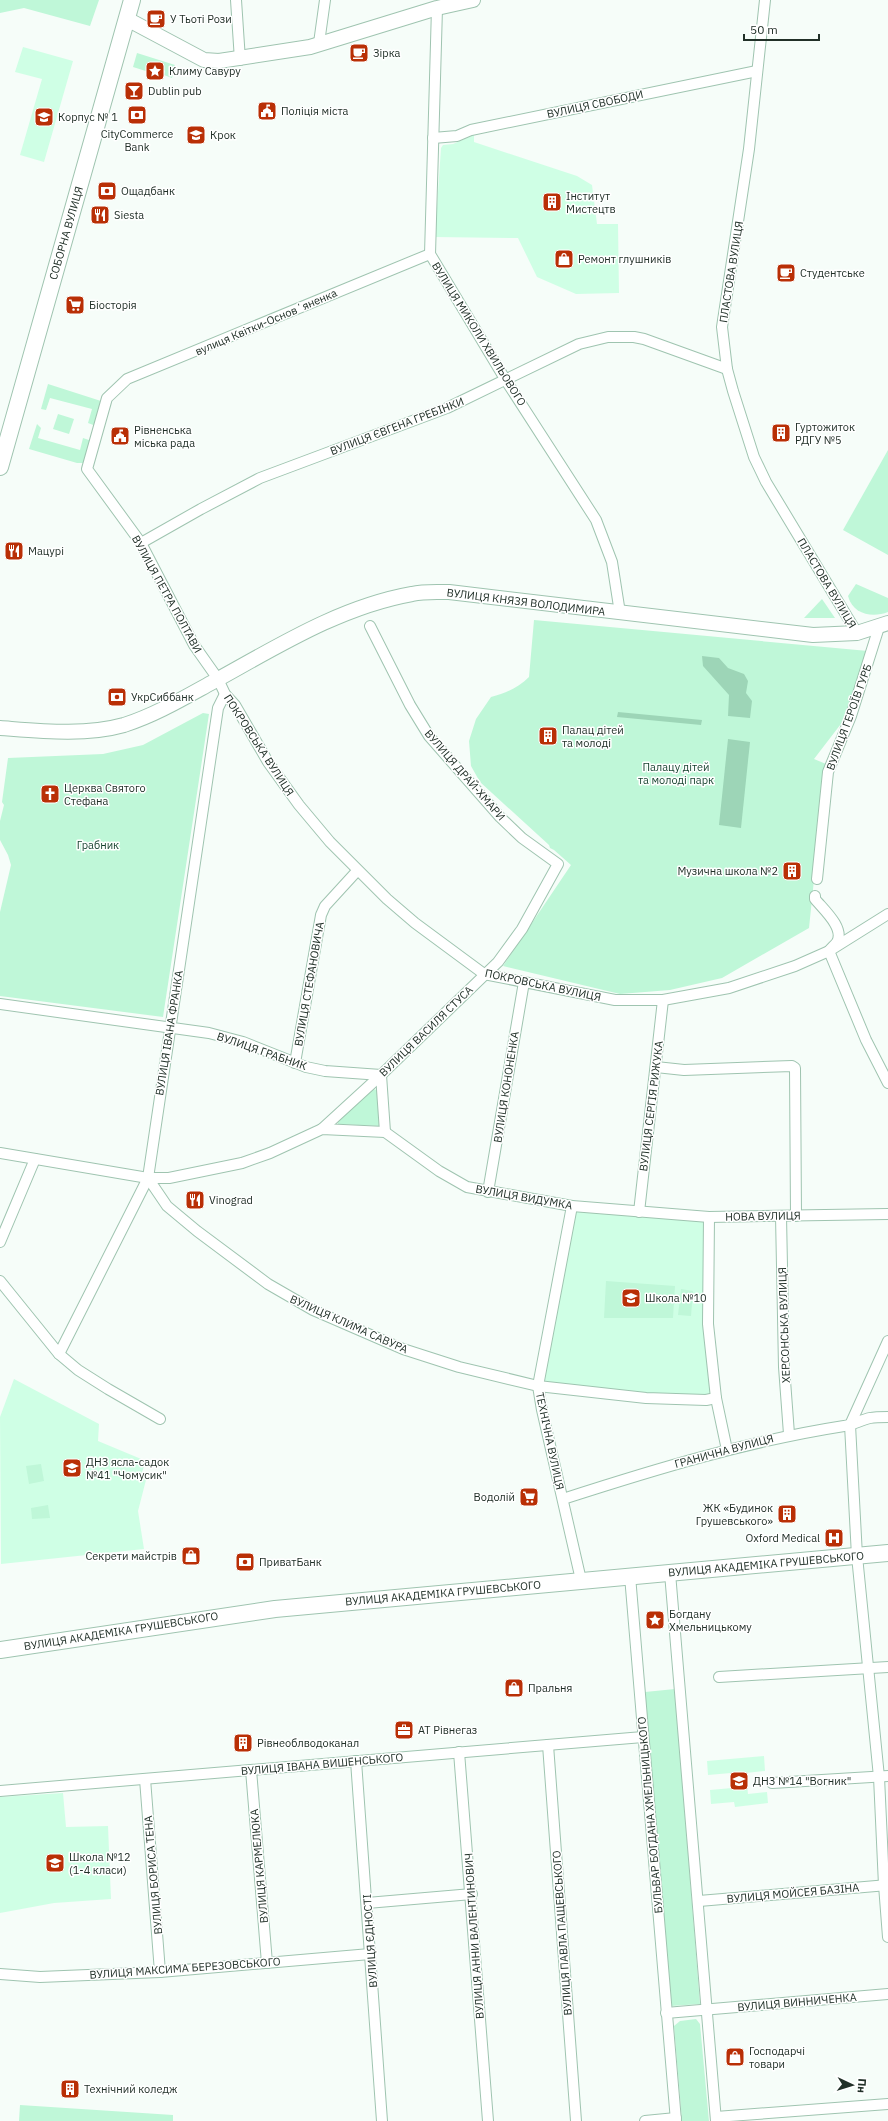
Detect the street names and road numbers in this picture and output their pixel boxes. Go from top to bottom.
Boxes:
street label: ВУЛИЦЯ СВОБОДИ [546,87,644,121]
street label: СОБОРНА ВУЛИЦЯ [46,185,86,281]
street label: ПЛАСТОВА ВУЛИЦЯ [716,220,746,324]
street label: ВУЛИЦЯ МИКОЛИ ХВИЛЬОВОГО [429,260,529,409]
street label: вулиця Квітки-Основʼяненка [193,286,339,358]
street label: ВУЛИЦЯ ЄВГЕНА ГРЕБІНКИ [328,394,466,458]
street label: ВУЛИЦЯ ПЕТРА ПОЛТАВИ [129,533,205,655]
street label: ПЛАСТОВА ВУЛИЦЯ [795,535,859,631]
street label: ВУЛИЦЯ КНЯЗЯ ВОЛОДИМИРА [446,585,606,619]
street label: ВУЛИЦЯ ГЕРОЇВ ГУРБ [823,662,875,772]
street label: ПОКРОВСЬКА ВУЛИЦЯ [221,692,297,798]
street label: ВУЛИЦЯ ДРАЙ-ХМАРИ [422,727,508,823]
street label: ВУЛИЦЯ СТЕФАНОВИЧА [291,921,327,1047]
street label: ПОКРОВСЬКА ВУЛИЦЯ [484,966,602,1004]
street label: ВУЛИЦЯ ІВАНА ФРАНКА [152,969,186,1097]
street label: ВУЛИЦЯ ВАСИЛЯ СТУСА [376,983,476,1079]
street label: ВУЛИЦЯ ГРАБНИК [215,1029,309,1073]
street label: ВУЛИЦЯ КОНОНЕНКА [490,1030,522,1144]
street label: ВУЛИЦЯ СЕРГІЯ РИЖУКА [636,1040,666,1172]
street label: ВУЛИЦЯ ВИДУМКА [474,1182,574,1212]
street label: НОВА ВУЛИЦЯ [725,1208,801,1224]
street label: ХЕРСОНСЬКА ВУЛИЦЯ [775,1267,793,1383]
street label: ВУЛИЦЯ КЛИМА САВУРА [288,1292,410,1356]
street label: ТЕХНІЧНА ВУЛИЦЯ [533,1391,567,1491]
street label: ГРАНИЧНА ВУЛИЦЯ [673,1431,775,1471]
street label: ВУЛИЦЯ АКАДЕМІКА ГРУШЕВСЬКОГО [668,1548,865,1580]
street label: ВУЛИЦЯ АКАДЕМІКА ГРУШЕВСЬКОГО [345,1577,542,1609]
street label: ВУЛИЦЯ АКАДЕМІКА ГРУШЕВСЬКОГО [23,1609,219,1653]
street label: БУЛЬВАР БОГДАНА ХМЕЛЬНИЦЬКОГО [634,1716,666,1914]
street label: ВУЛИЦЯ ІВАНА ВИШЕНСЬКОГО [240,1750,404,1778]
street label: ВУЛИЦЯ КАРМЕЛЮКА [247,1808,271,1924]
street label: ВУЛИЦЯ БОРИСА ТЕНА [141,1815,165,1935]
street label: ВУЛИЦЯ ПАВЛА ПАЩЕВСЬКОГО [549,1850,575,2016]
street label: ВУЛИЦЯ АННИ ВАЛЕНТИНОВИЧ [461,1852,487,2020]
street label: ВУЛИЦЯ МОЙСЕЯ БАЗІНА [726,1880,860,1906]
street label: ВУЛИЦЯ ЄДНОСТІ [360,1894,380,1988]
street label: ВУЛИЦЯ МАКСИМА БЕРЕЗОВСЬКОГО [89,1954,281,1982]
street label: ВУЛИЦЯ ВИННИЧЕНКА [737,1990,857,2014]

